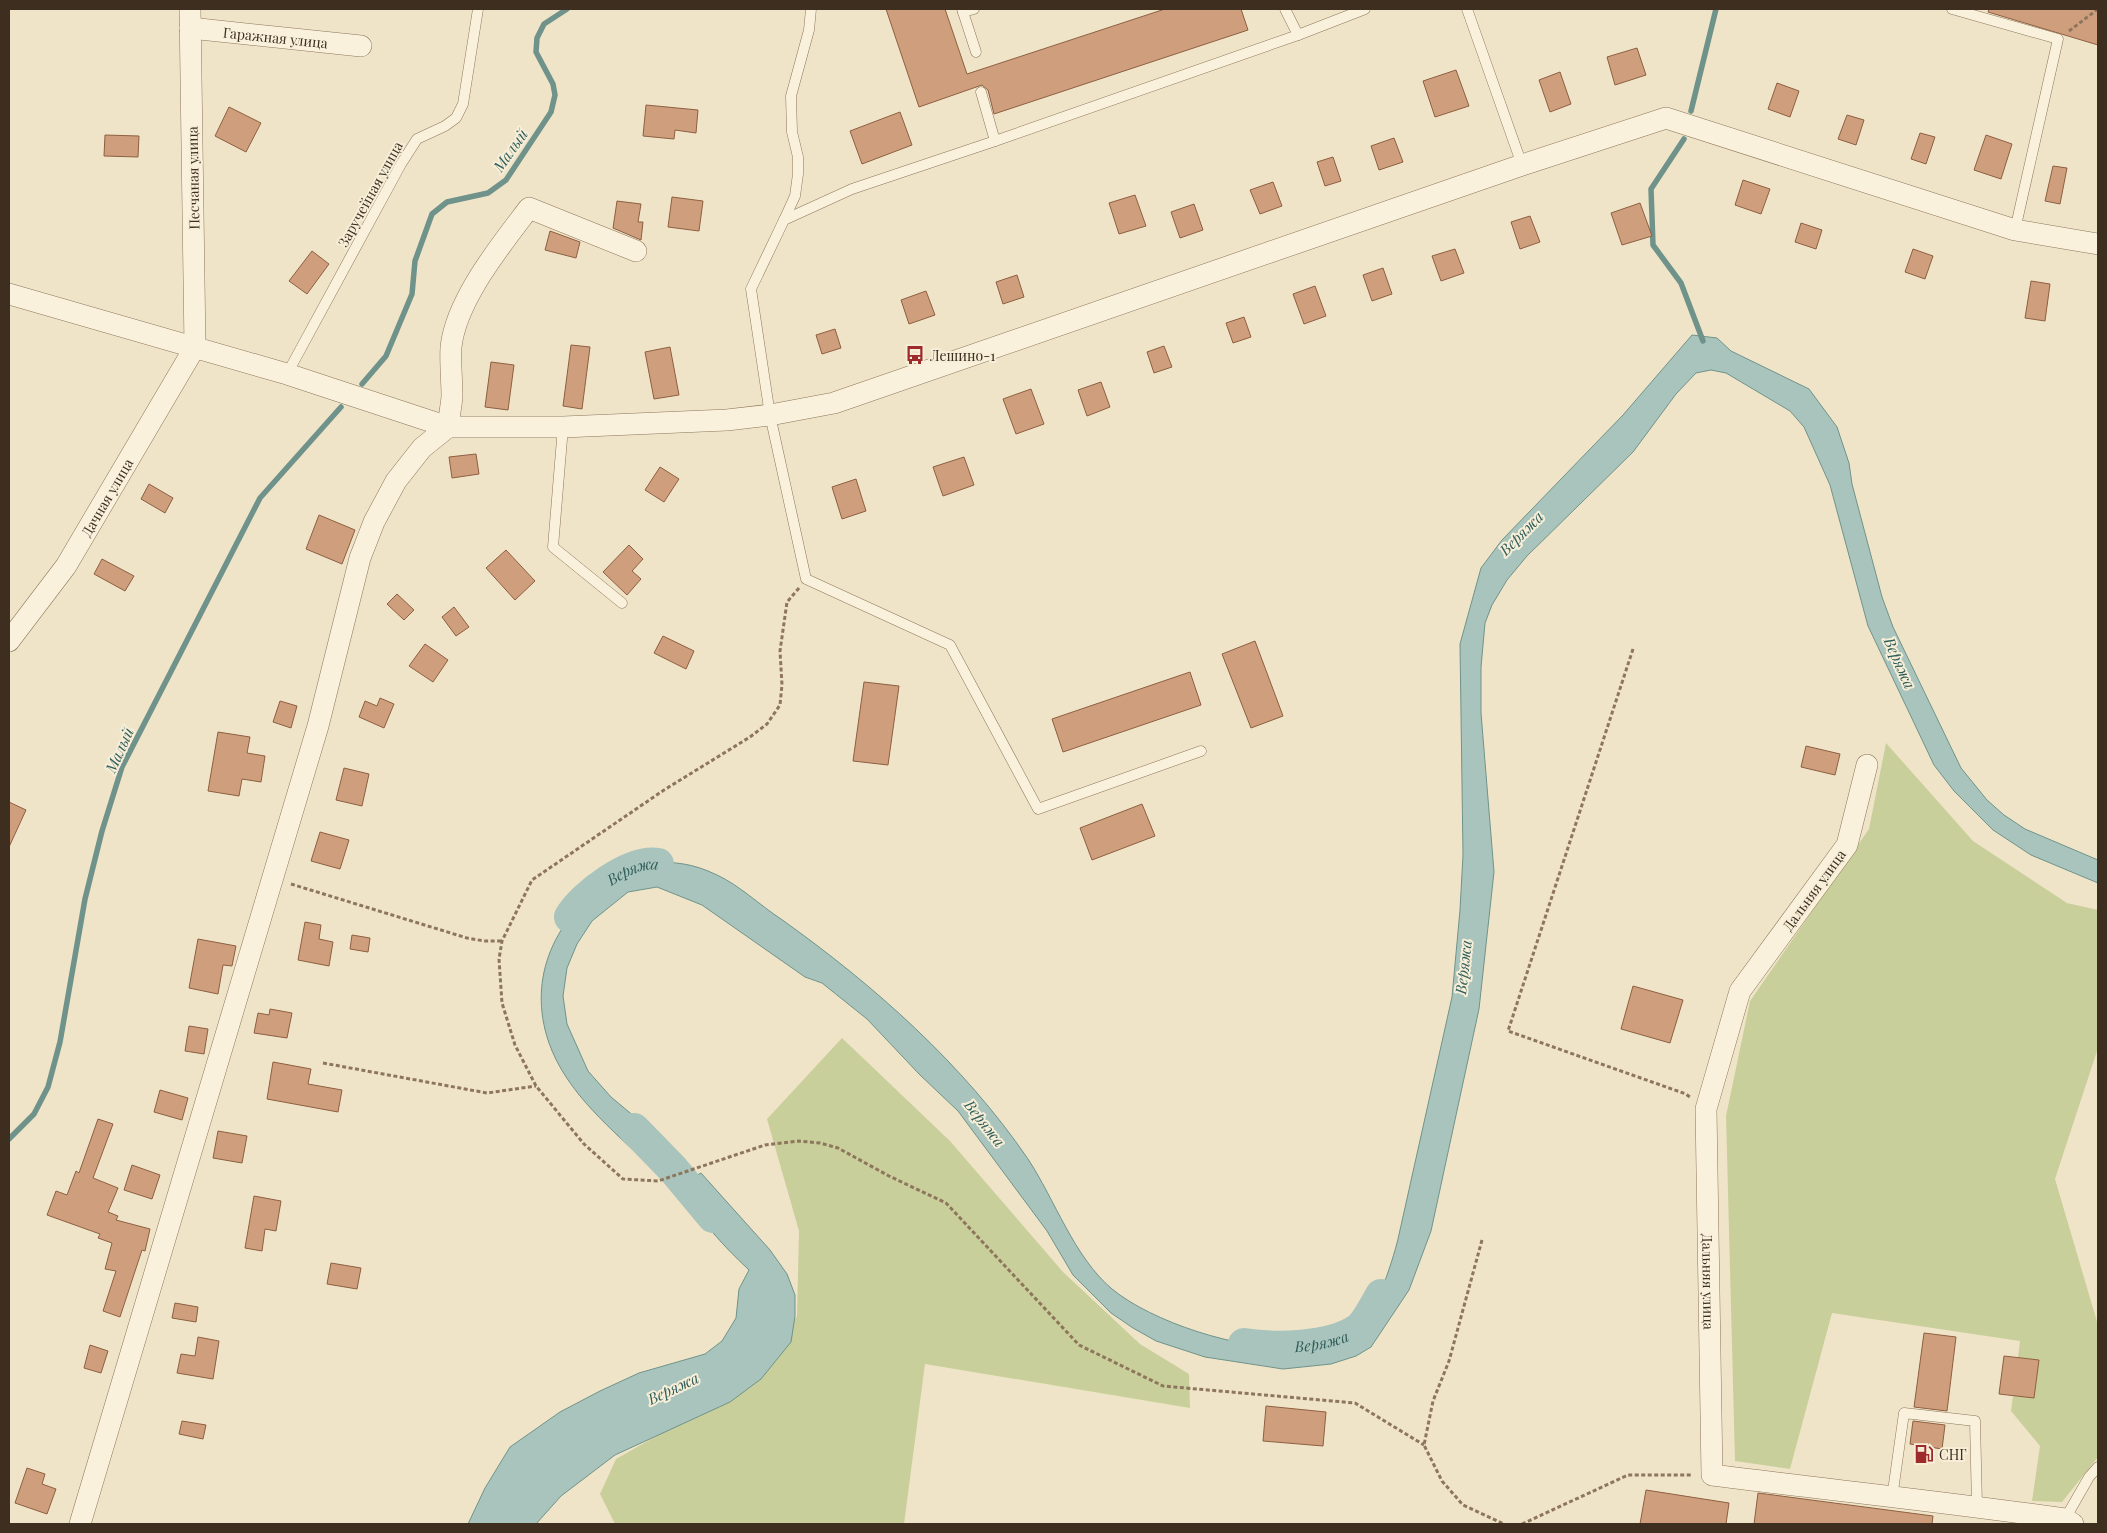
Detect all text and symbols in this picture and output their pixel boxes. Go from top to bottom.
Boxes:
street label: Гаражная улица [222,22,329,52]
water label: Малый [488,124,532,176]
street label: Песчаная улица [183,126,203,230]
street label: Заручейная улица [333,138,407,250]
bus stop icon: Лешино-1 [904,344,926,366]
place label: Лешино-1 [929,346,995,365]
street label: Дачная улица [76,455,137,540]
water label: Веряжа [1494,507,1547,560]
water label: Веряжа [1879,633,1920,692]
water label: Малый [100,724,138,777]
street label: Дальняя улица [1778,846,1850,934]
water label: Веряжа [602,853,659,890]
water label: Веряжа [1450,939,1476,996]
water label: Веряжа [960,1095,1010,1151]
street label: Дальняя улица [1699,1234,1719,1330]
water label: Веряжа [1293,1326,1352,1356]
water label: Веряжа [643,1367,702,1409]
fuel station icon: СНГ [1913,1443,1935,1465]
place label: СНГ [1939,1445,1967,1464]

